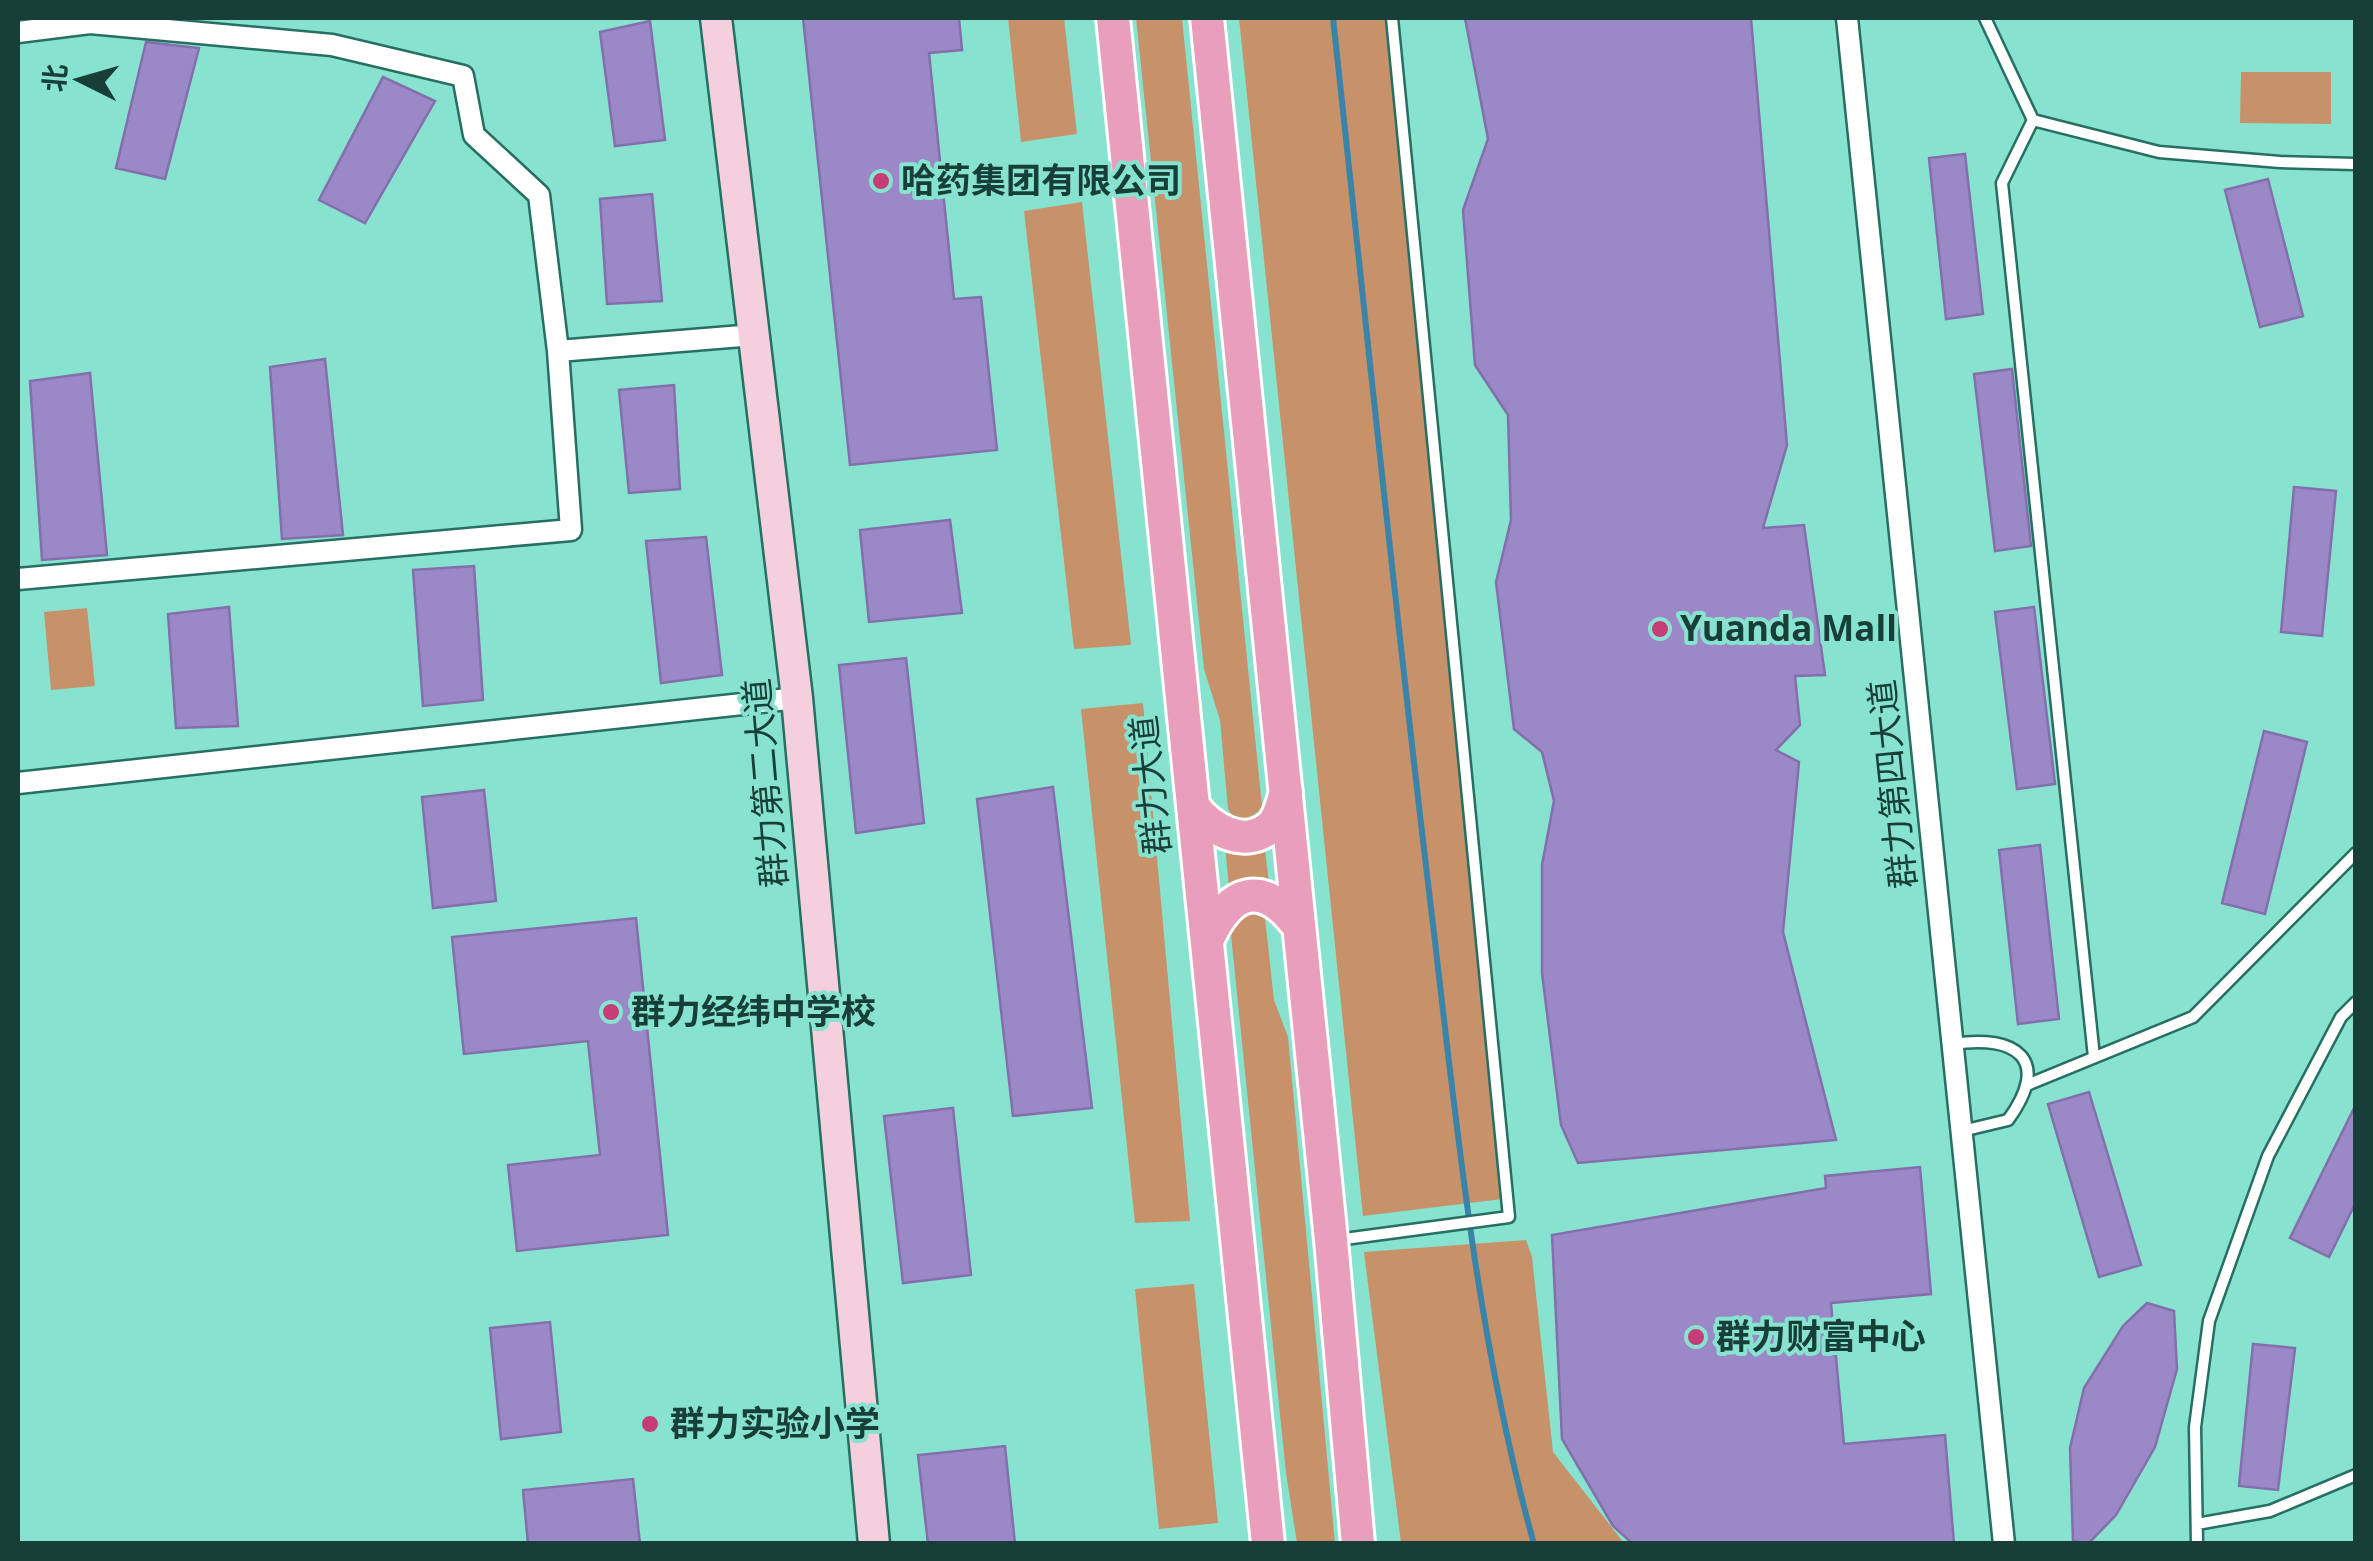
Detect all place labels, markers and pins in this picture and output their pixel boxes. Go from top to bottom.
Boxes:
place label: 哈药集团有限公司 [901,156,1181,203]
marker: 哈药集团有限公司 [870,170,892,192]
place label: Yuanda Mall [1680,604,1897,651]
marker: Yuanda Mall [1649,618,1671,640]
place label: 群力经纬中学校 [631,987,876,1034]
marker: 群力经纬中学校 [600,1001,622,1023]
place label: 群力财富中心 [1716,1312,1926,1359]
marker: 群力财富中心 [1685,1326,1707,1348]
place label: 群力实验小学 [670,1399,880,1446]
marker: 群力实验小学 [639,1413,661,1435]

